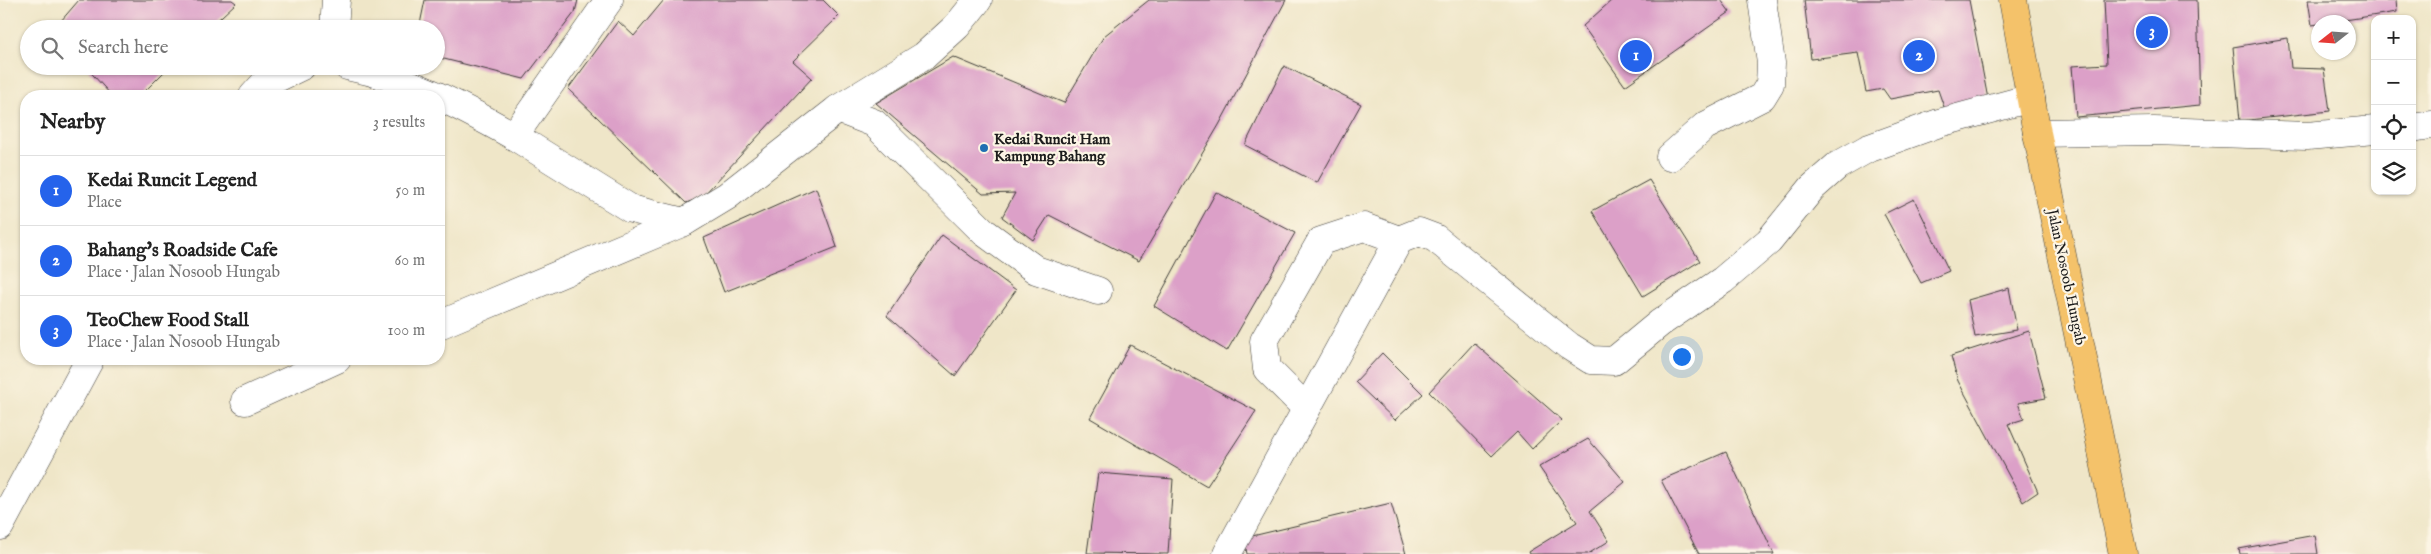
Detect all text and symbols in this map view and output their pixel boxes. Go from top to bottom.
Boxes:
pin: 3 [2136,13,2168,51]
north arrow [2311,15,2356,60]
map controls [2371,15,2416,195]
button: + [2371,15,2416,60]
search box [20,20,445,75]
icon: search [38,34,66,62]
text: Search here [78,36,169,60]
pin: 1 [1620,37,1652,75]
pin: 2 [1903,37,1935,75]
button: − [2371,60,2416,105]
button: locate [2371,105,2416,150]
text: Nearby [40,109,105,136]
text: 3 results [373,113,425,133]
place label: Kedai Runcit Ham Kampung Bahang [994,130,1111,166]
marker: Kedai Runcit Ham Kampung Bahang [978,142,990,154]
button: layers [2371,150,2416,195]
text: Kedai Runcit Legend [87,169,257,193]
text: 1 [53,181,59,201]
text: 50 m [396,181,425,201]
text: Place [87,193,122,213]
street label: Jalan Nosoob Hungab [2042,205,2090,347]
text: Bahang's Roadside Cafe [87,239,278,263]
text: 2 [52,251,60,271]
text: 60 m [395,251,425,271]
text: Place · Jalan Nosoob Hungab [87,263,280,283]
text: TeoChew Food Stall [87,309,249,333]
text: 3 [53,321,59,341]
text: 100 m [388,321,425,341]
text: Place · Jalan Nosoob Hungab [87,333,280,353]
your location [1669,344,1695,370]

